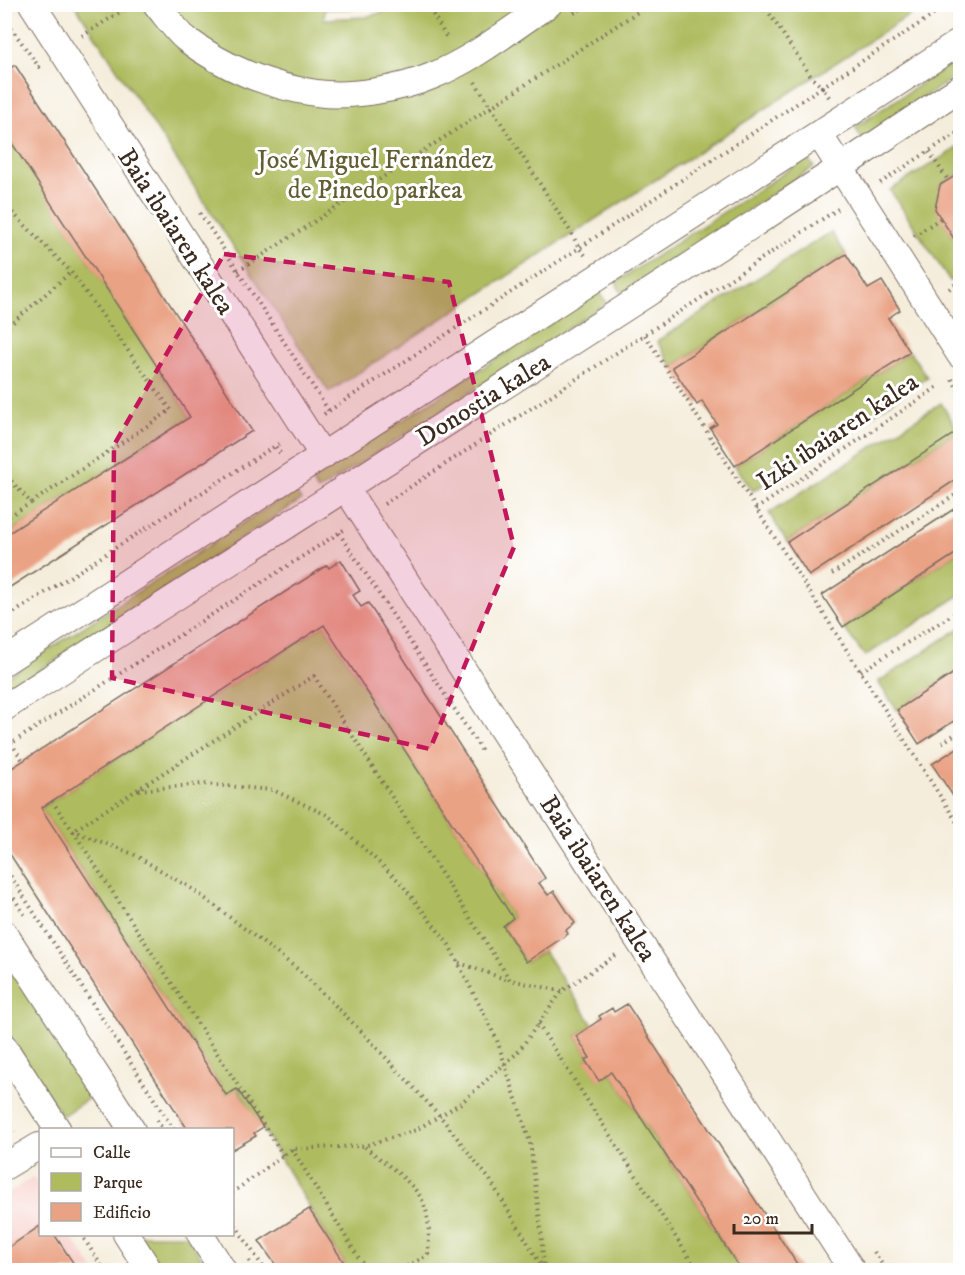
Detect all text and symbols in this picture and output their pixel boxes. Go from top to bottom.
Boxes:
street label: Baia ibaiaren kalea [110,143,242,321]
park label: José Miguel Fernández de Pinedo parkea [255,144,493,207]
street label: Donostia kalea [411,346,557,455]
street label: Izki ibaiaren kalea [751,366,925,498]
street label: Baia ibaiaren kalea [532,790,664,968]
legend [39,1128,234,1236]
text: Calle [93,1142,131,1164]
text: Parque [93,1172,143,1194]
scale bar [734,1197,812,1235]
text: Edificio [93,1202,151,1224]
text: 20 m [743,1208,779,1230]

